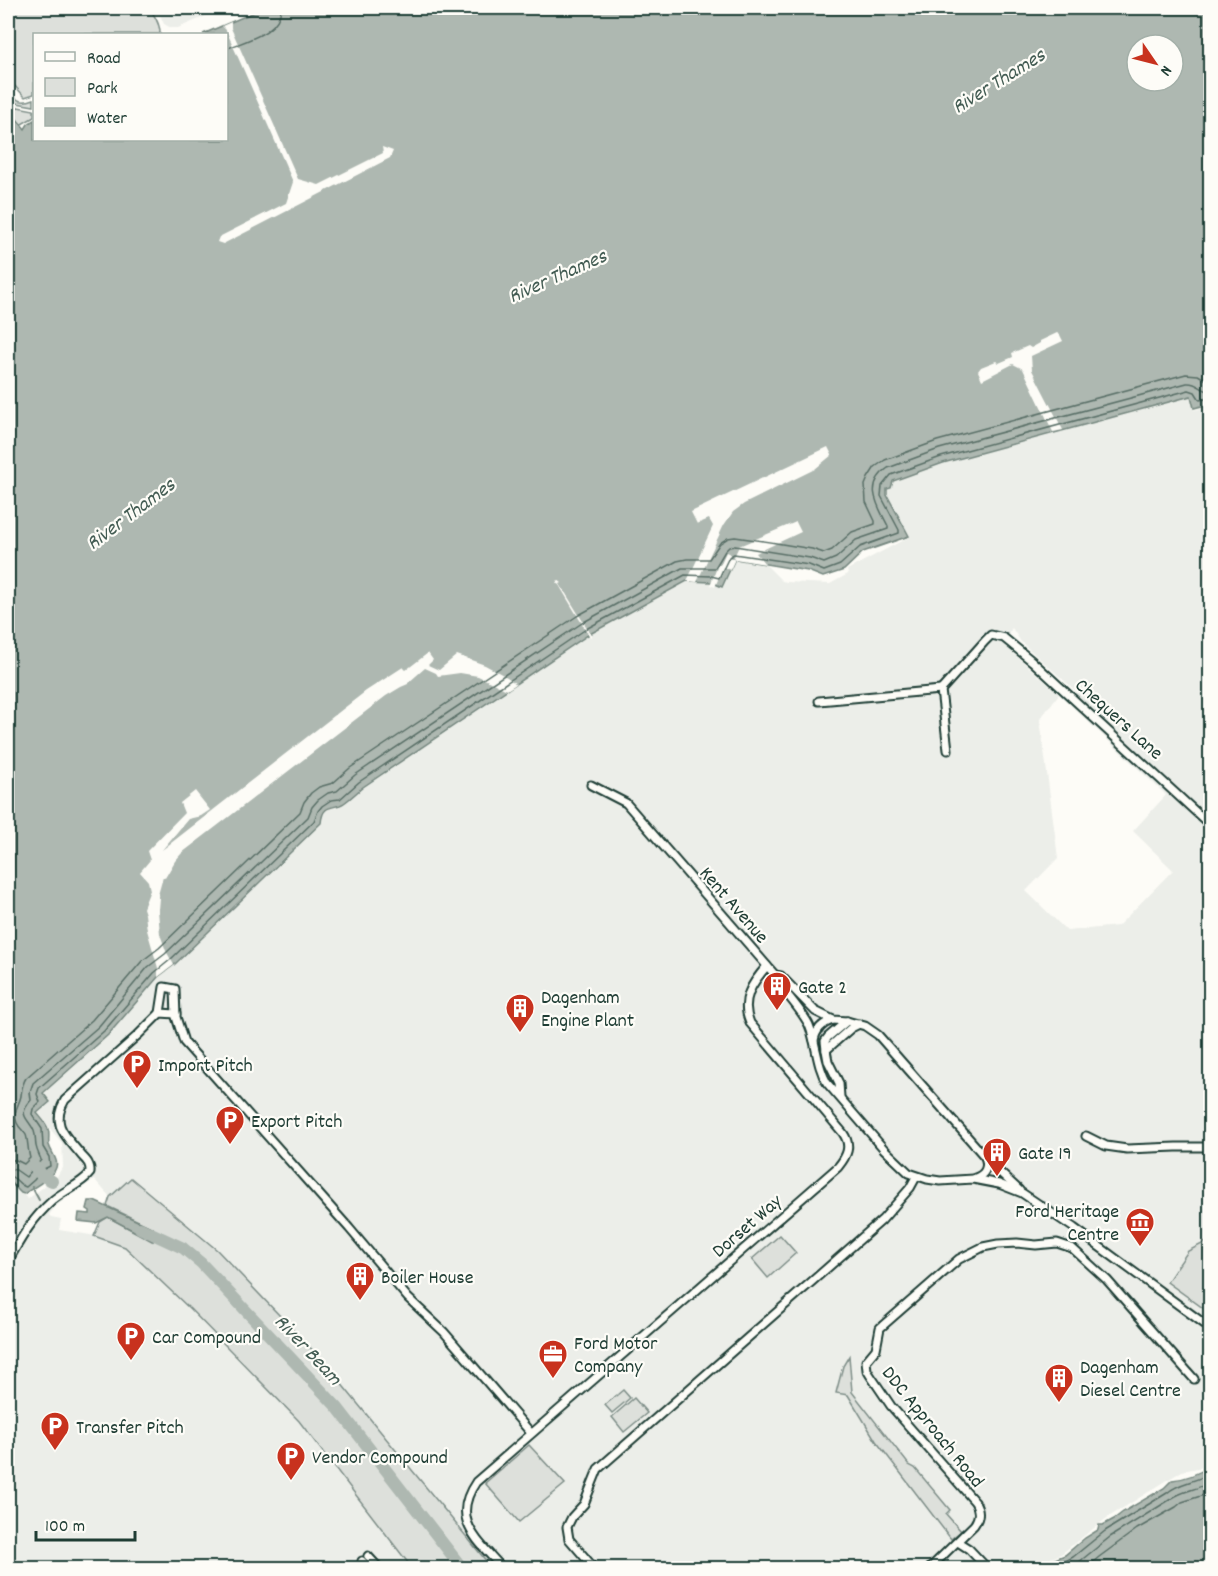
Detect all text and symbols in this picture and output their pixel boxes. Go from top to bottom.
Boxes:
legend [33,33,228,141]
north arrow [1125,33,1185,93]
water label: River Thames [947,41,1053,123]
text: Road [87,47,121,72]
text: N [1153,60,1177,80]
text: Park [87,77,118,102]
text: Water [87,107,127,132]
water label: River Thames [504,242,613,313]
water label: River Thames [81,471,184,559]
street label: Chequers Lane [1068,673,1168,768]
street label: Kent Avenue [691,861,774,951]
building icon: Gate 2 [761,970,793,1012]
place label: Gate 2 [798,975,847,1003]
place label: Dagenham Engine Plant [541,985,634,1036]
building icon: Dagenham Engine Plant [504,992,536,1034]
parking icon: Import Pitch [121,1048,153,1090]
place label: Import Pitch [158,1053,253,1081]
parking icon: Export Pitch [214,1104,246,1146]
place label: Export Pitch [251,1109,342,1137]
building icon: Gate 19 [981,1136,1013,1178]
place label: Gate 19 [1018,1141,1072,1169]
street label: Dorset Way [707,1188,790,1266]
place label: Ford Heritage Centre [1015,1199,1119,1250]
museum icon: Ford Heritage Centre [1124,1206,1156,1248]
building icon: Boiler House [344,1260,376,1302]
place label: Boiler House [381,1265,474,1293]
water label: River Beam [266,1309,348,1394]
parking icon: Car Compound [115,1320,147,1362]
place label: Car Compound [152,1325,261,1353]
place label: Ford Motor Company [574,1331,658,1382]
office icon: Ford Motor Company [537,1338,569,1380]
place label: Dagenham Diesel Centre [1080,1355,1181,1406]
street label: DDC Approach Road [874,1361,990,1495]
building icon: Dagenham Diesel Centre [1043,1362,1075,1404]
parking icon: Transfer Pitch [39,1410,71,1452]
place label: Transfer Pitch [76,1415,184,1443]
parking icon: Vendor Compound [275,1440,307,1482]
place label: Vendor Compound [312,1445,448,1473]
scale bar [36,1504,135,1542]
text: 100 m [45,1515,85,1540]

